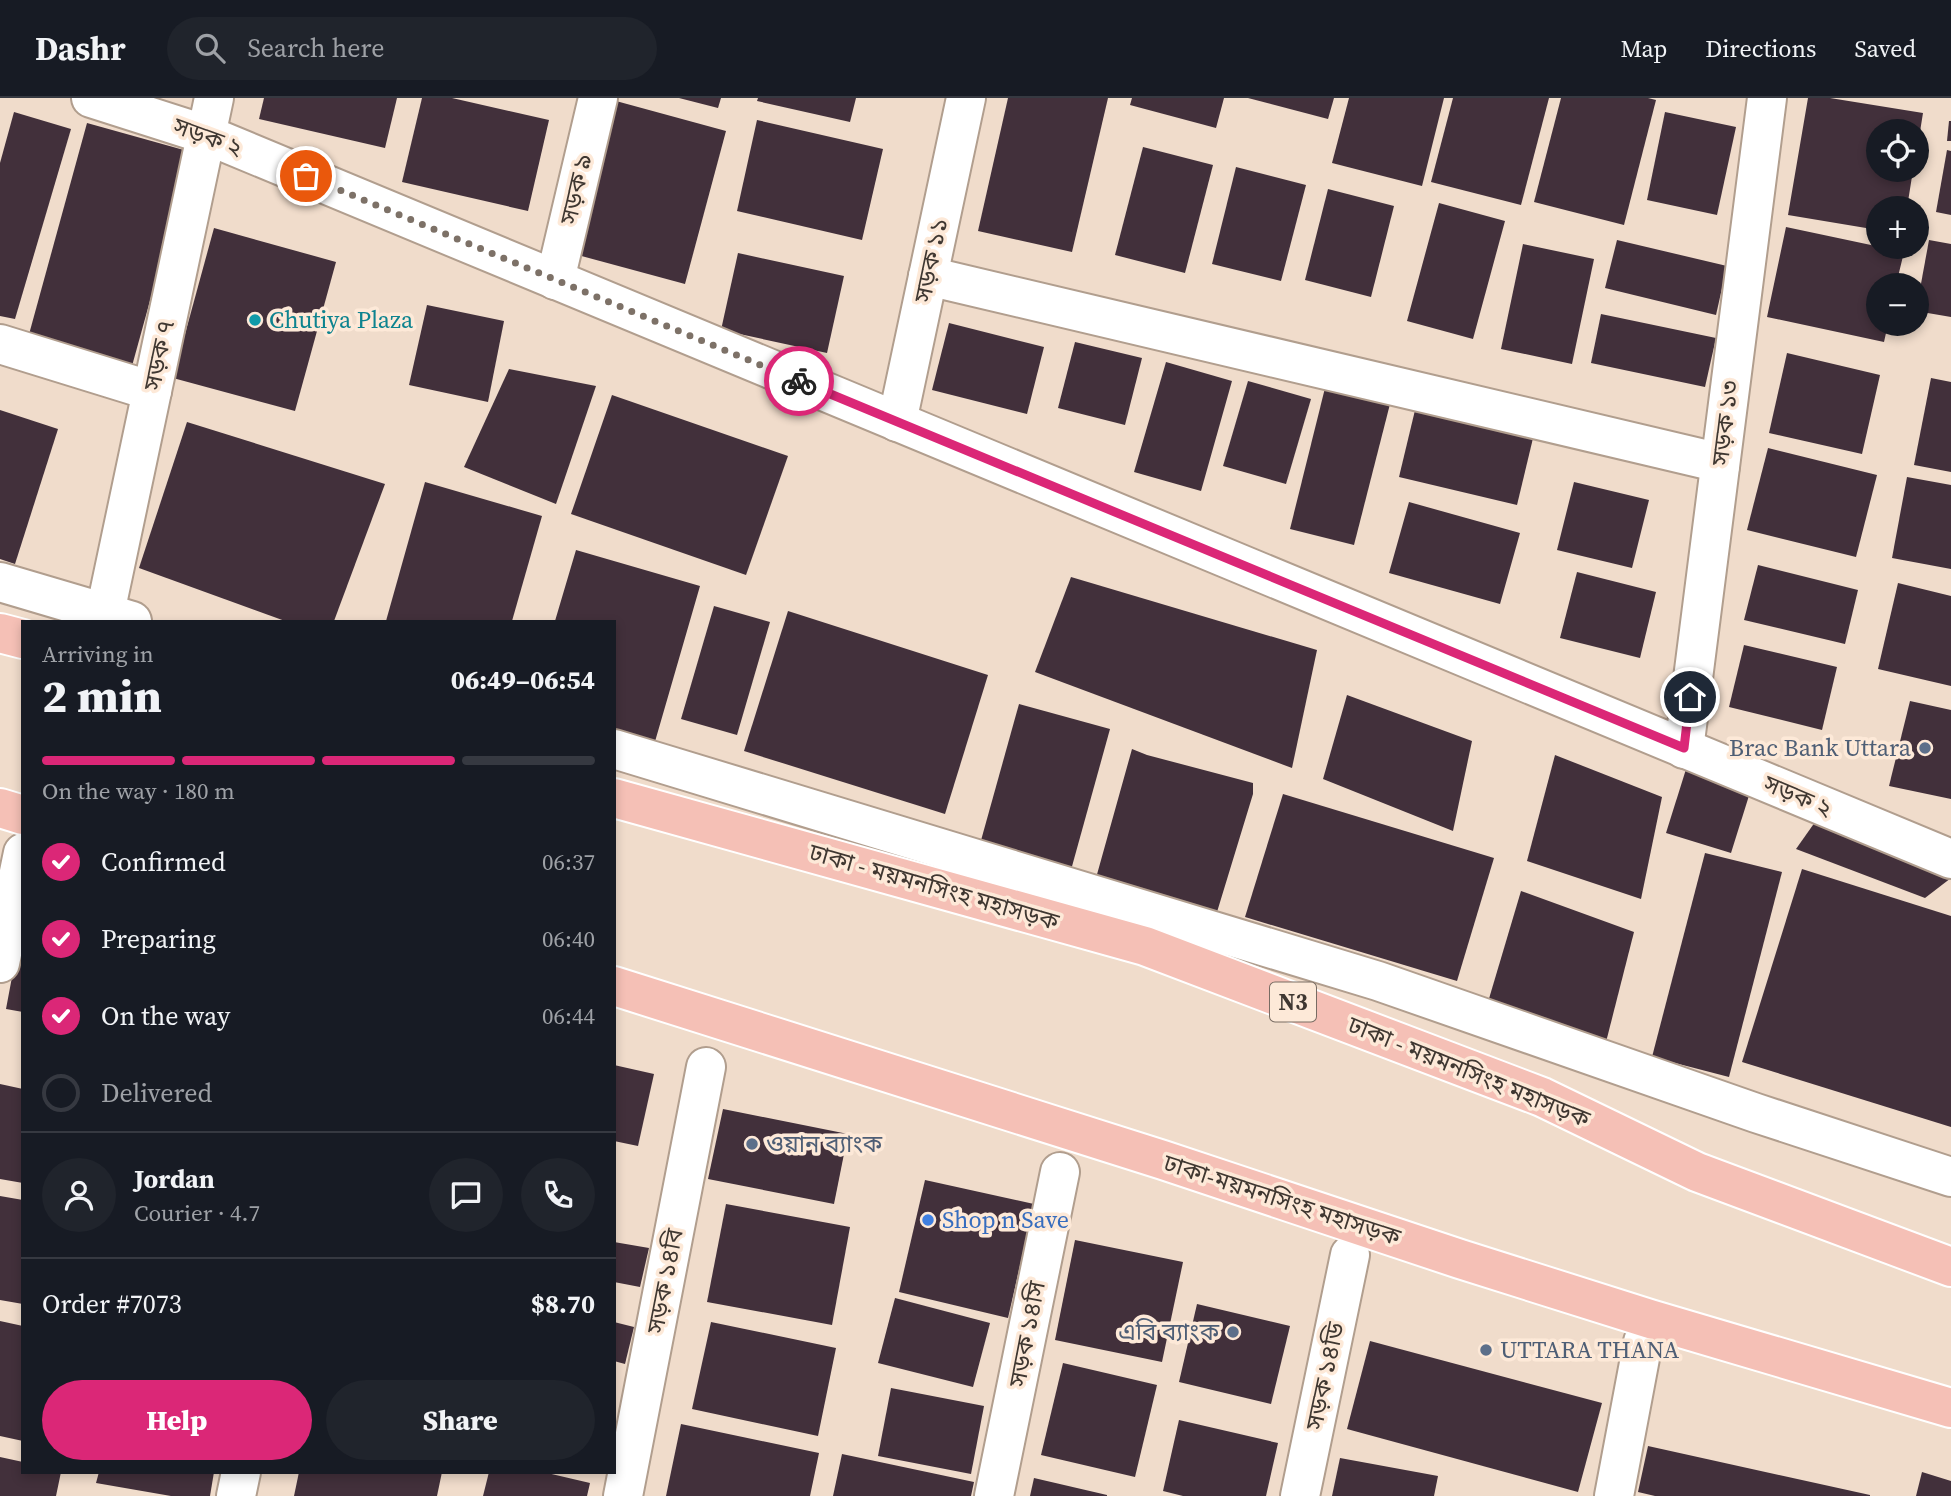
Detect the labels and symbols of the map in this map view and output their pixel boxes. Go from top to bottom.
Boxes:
street label: সড়ক ২ [168,109,247,164]
pin [276,146,336,206]
street label: সড়ক ৯ [551,150,600,228]
street label: সড়ক ১১ [905,215,956,306]
place label: Chutiya Plaza [269,303,414,336]
marker: Chutiya Plaza [247,312,263,328]
street label: সড়ক ৭ [135,317,182,394]
courier [764,346,834,416]
street label: সড়ক ১৩ [1703,379,1746,468]
pin [1660,667,1720,727]
place label: Brac Bank Uttara [1729,731,1912,764]
marker: Brac Bank Uttara [1917,740,1933,756]
street label: সড়ক ২ [1758,766,1837,825]
street label: ঢাকা - ময়মনসিংহ মহাসড়ক [804,835,1063,938]
road number: N3 [1270,982,1316,1021]
street label: ঢাকা - ময়মনসিংহ মহাসড়ক [1342,1007,1596,1135]
place label: ওয়ান ব্যাংক [766,1127,883,1160]
marker: ওয়ান ব্যাংক [744,1136,760,1152]
street label: ঢাকা-ময়মনসিংহ মহাসড়ক [1159,1145,1405,1254]
place label: Shop n Save [942,1203,1069,1236]
marker: Shop n Save [920,1212,936,1228]
street label: সড়ক ১৪বি [638,1225,691,1337]
street label: সড়ক ১৪সি [1000,1277,1053,1390]
place label: এবি ব্যাংক [1118,1315,1220,1348]
street label: সড়ক ১৪ডি [1297,1318,1352,1434]
marker: এবি ব্যাংক [1225,1324,1241,1340]
place label: UTTARA THANA [1500,1333,1679,1366]
marker: UTTARA THANA [1478,1342,1494,1358]

